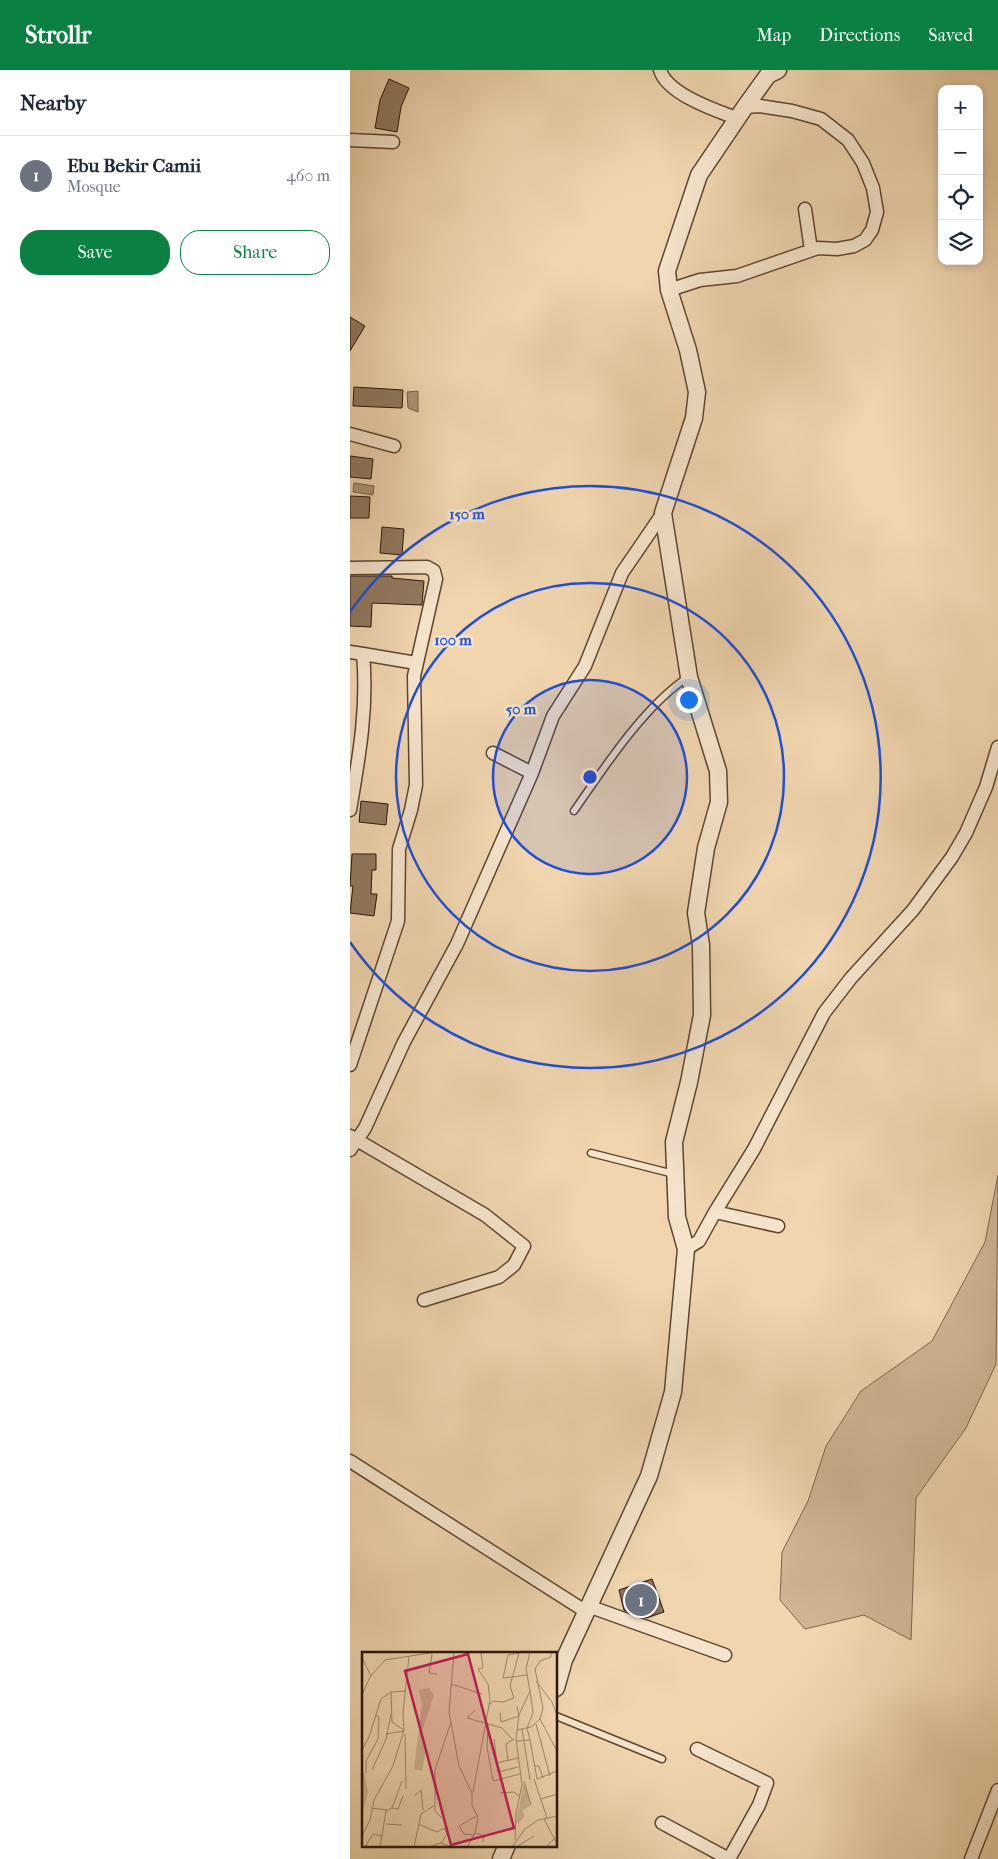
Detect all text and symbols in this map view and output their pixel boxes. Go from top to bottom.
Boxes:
text: Strollr [25,21,92,49]
text: Map [757,25,791,46]
text: Directions [819,25,900,46]
text: Saved [928,25,973,46]
map controls [938,85,983,265]
button: + [938,85,983,130]
text: Nearby [20,91,86,115]
button: − [938,130,983,175]
text: Ebu Bekir Camii [67,155,201,177]
text: 1 [33,166,39,185]
text: 460 m [286,166,330,185]
button: locate [938,175,983,220]
text: Mosque [67,177,121,196]
button: layers [938,220,983,265]
button: Save [20,230,170,275]
button: Share [180,230,330,275]
text: 150 m [449,505,485,523]
text: 100 m [434,631,472,649]
your location [676,687,702,713]
text: 50 m [506,700,537,718]
centre of rings [581,768,599,786]
pin: 1 [625,1581,657,1619]
inset map [362,1652,558,1846]

